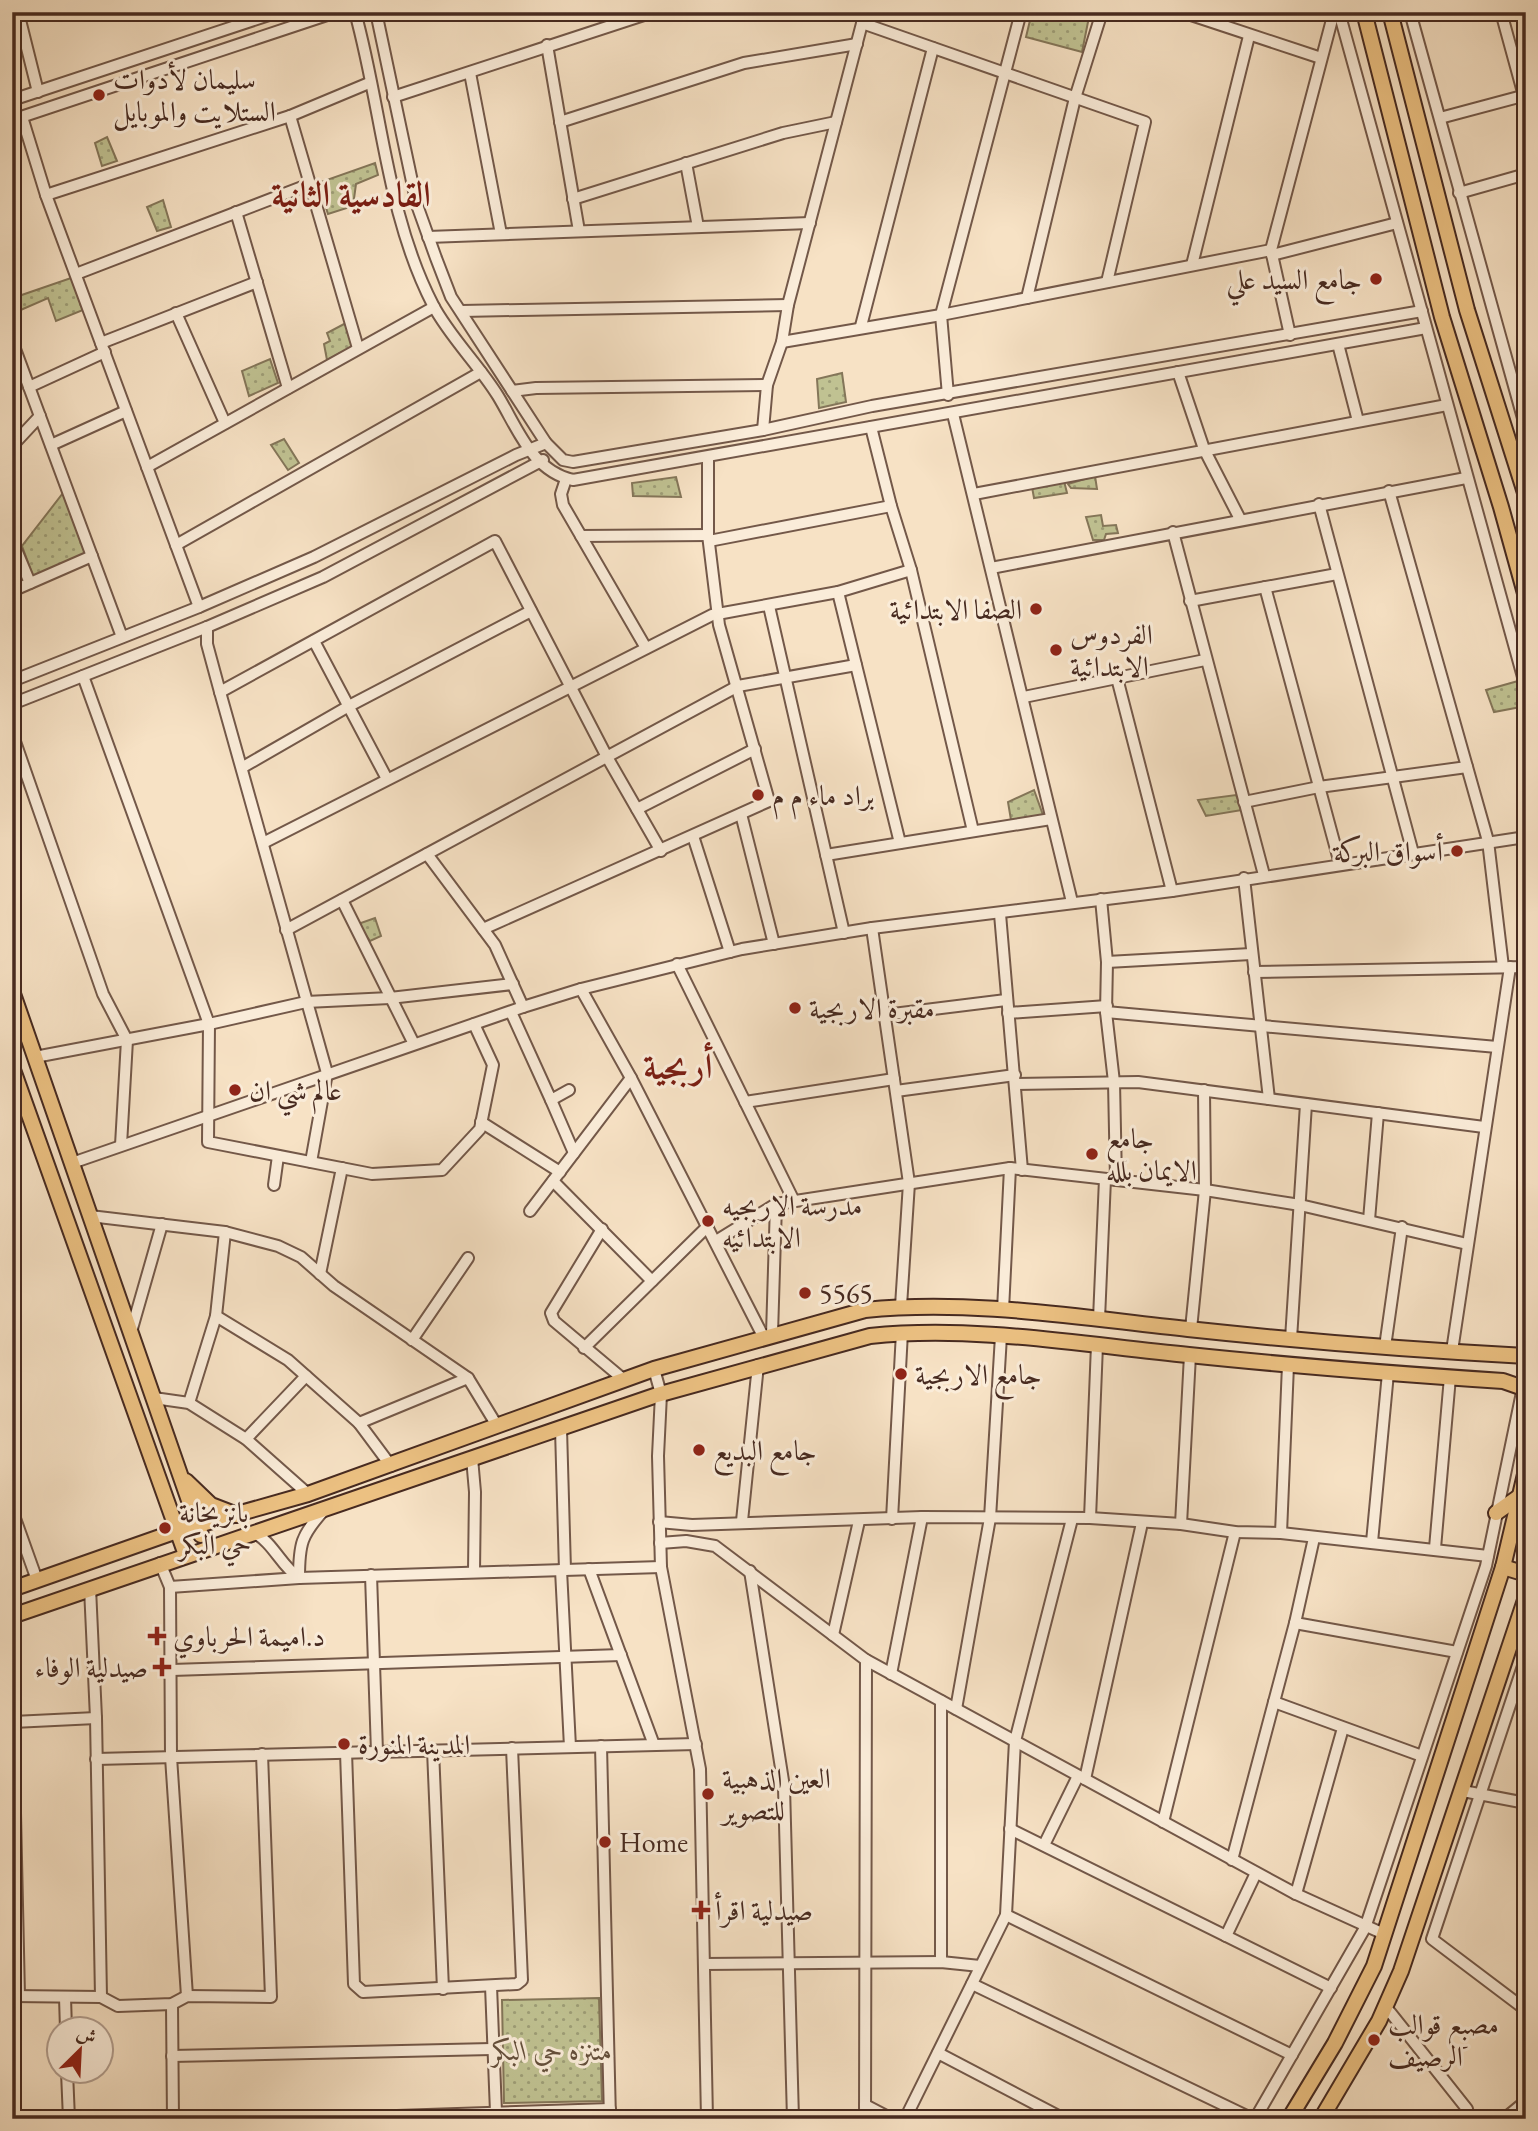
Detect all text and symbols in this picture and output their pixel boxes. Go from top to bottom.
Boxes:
place label: سليمان لأدوات الستلايت والموبايل [113,61,276,131]
marker: سليمان لأدوات الستلايت والموبايل [91,87,107,103]
district label: القادسية الثانية [271,171,431,216]
place label: جامع السيد علي [1226,261,1362,306]
marker: جامع السيد علي [1368,271,1384,287]
place label: الصفا الابتدائية [890,591,1022,627]
marker: الصفا الابتدائية [1028,601,1044,617]
place label: الفردوس الابتدائية [1070,616,1153,684]
marker: الفردوس الابتدائية [1048,642,1064,658]
place label: براد ماء م م [772,777,874,820]
marker: براد ماء م م [750,787,766,803]
place label: أسواق البركة [1332,832,1443,869]
marker: أسواق البركة [1449,843,1465,859]
place label: مقبرة الاربجية [809,990,935,1026]
marker: مقبرة الاربجية [787,1000,803,1016]
district label: أربجية [643,1041,713,1088]
place label: عالم شي ان [249,1072,342,1117]
marker: عالم شي ان [227,1082,243,1098]
place label: جامع الايمان بلله [1106,1120,1197,1188]
marker: جامع الايمان بلله [1084,1146,1100,1162]
place label: مدرسة الاربجيه الابتدائيه [722,1187,862,1255]
marker: مدرسة الاربجيه الابتدائيه [700,1213,716,1229]
place label: 5565 [819,1275,873,1311]
marker: 5565 [797,1285,813,1301]
place label: جامع الاربجية [915,1356,1042,1400]
marker: جامع الاربجية [893,1366,909,1382]
place label: جامع البديع [713,1432,817,1476]
marker: جامع البديع [691,1442,707,1458]
place label: بانزيخانة حي البكر [176,1494,252,1567]
marker: بانزيخانة حي البكر [157,1520,173,1536]
place label: د.اميمة الحرباوي [173,1618,325,1659]
marker: د.اميمة الحرباوي [147,1626,167,1646]
place label: صيدلية الوفاء [35,1649,148,1685]
marker: صيدلية الوفاء [154,1659,170,1675]
place label: المدينة المنورة [358,1726,470,1762]
marker: المدينة المنورة [336,1736,352,1752]
place label: العين الذهبية للتصوير [719,1760,831,1828]
marker: العين الذهبية للتصوير [700,1786,716,1802]
place label: Home [619,1824,688,1860]
marker: Home [597,1834,613,1850]
place label: صيدلية اقرأ [715,1891,813,1928]
marker: صيدلية اقرأ [693,1902,709,1918]
place label: مصبع قوالب الرصيف [1388,2006,1499,2074]
north arrow [46,2016,116,2086]
text: ش [73,2020,100,2050]
park label: متنزه حي البكر [489,2032,613,2073]
marker: مصبع قوالب الرصيف [1366,2032,1382,2048]

